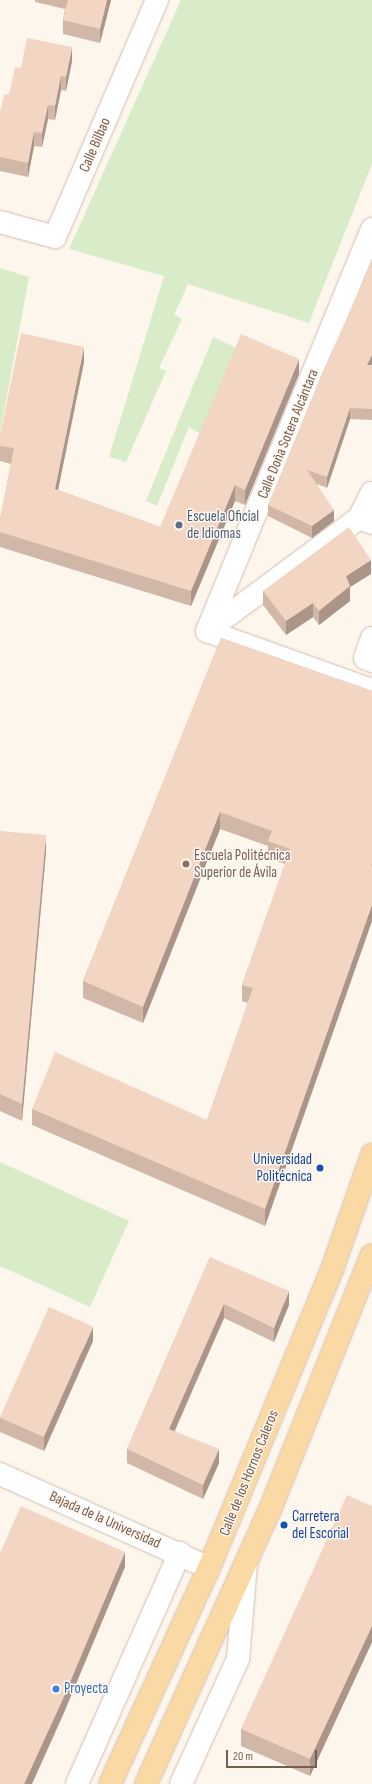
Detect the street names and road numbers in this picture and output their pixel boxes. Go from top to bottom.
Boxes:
street label: Calle Bilbao [76,115,114,175]
street label: Calle Doña Sotera Alcántara [254,367,322,501]
street label: Calle de los Hornos Caleros [216,1407,282,1539]
street label: Bajada de la Universidad [47,1487,163,1553]

